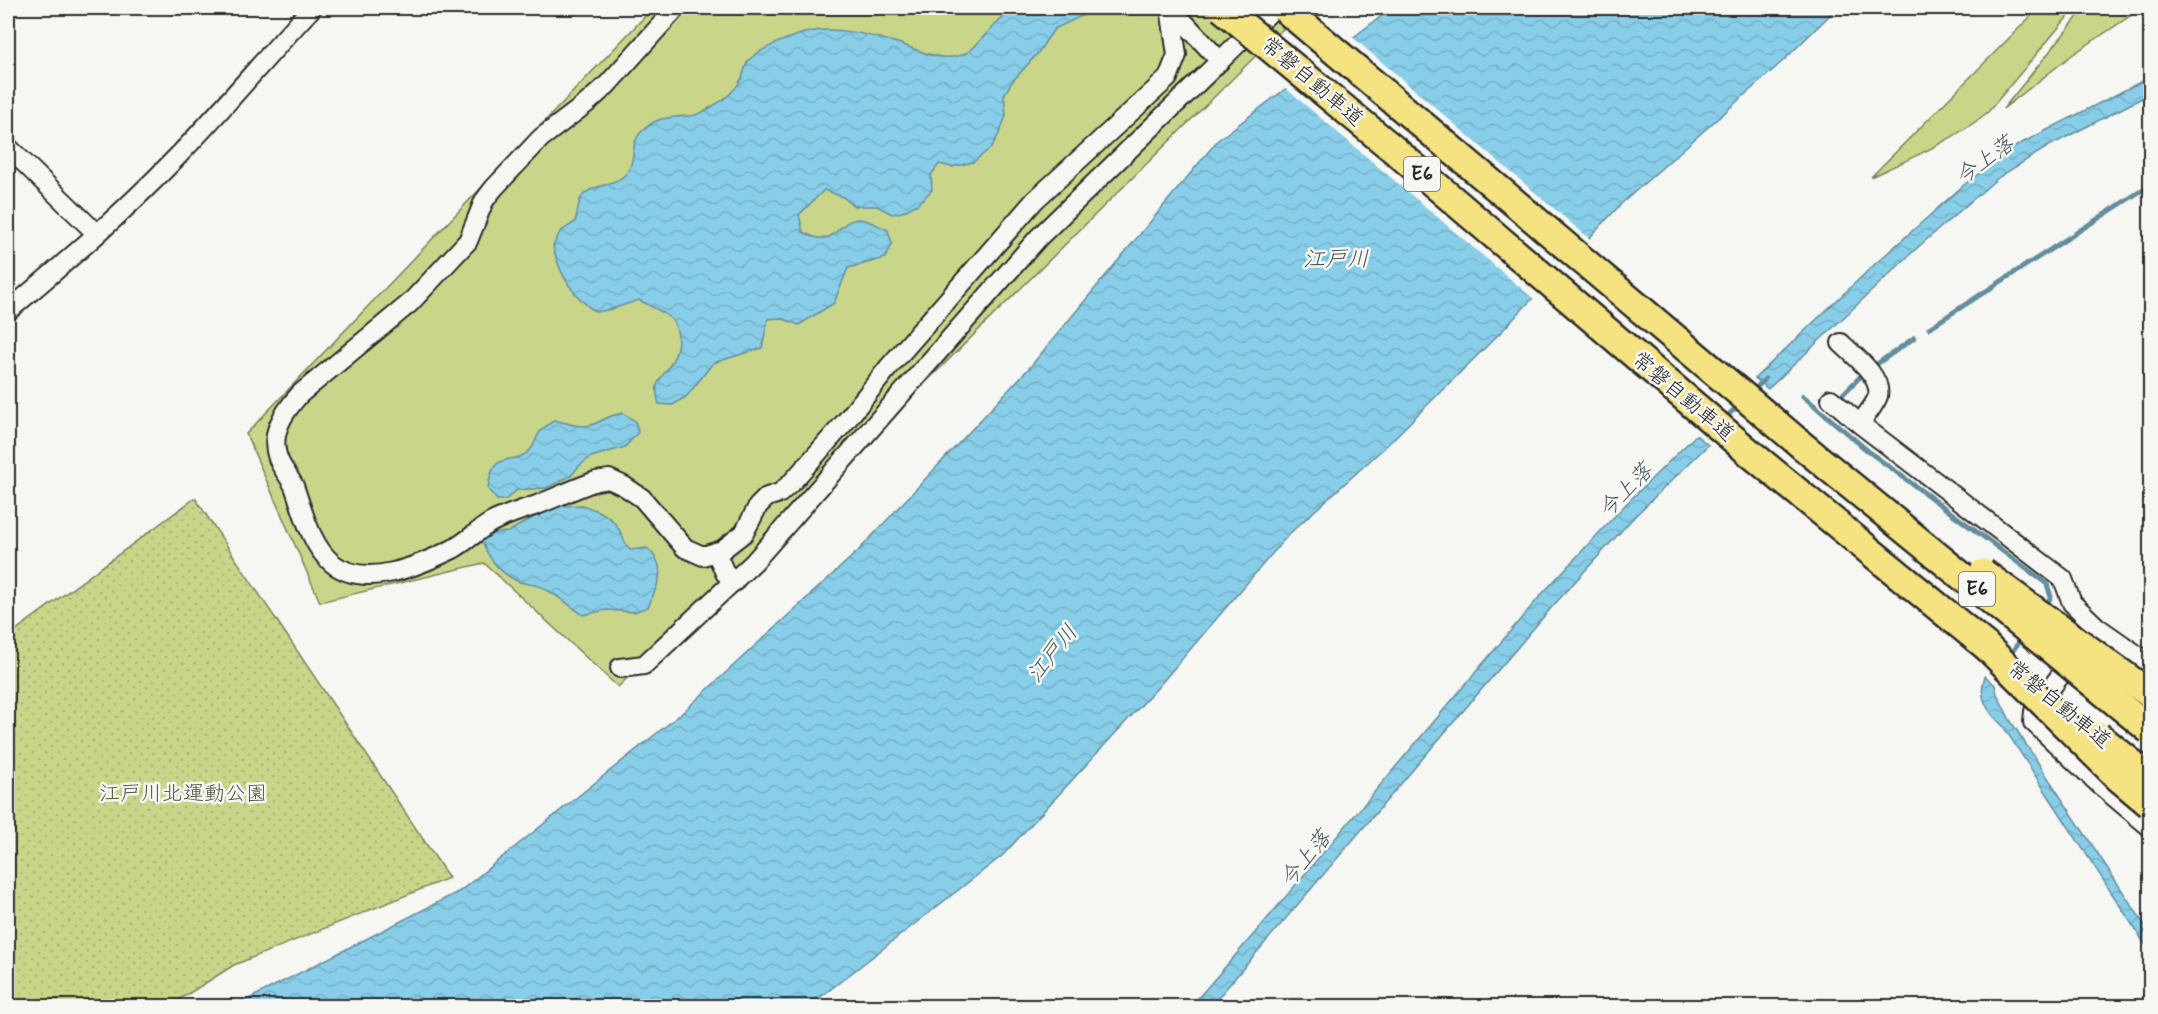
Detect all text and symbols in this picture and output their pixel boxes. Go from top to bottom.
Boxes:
street label: 常磐自動車道 [1255,31,1369,133]
water label: 今上落 [1950,129,2022,192]
road number: E6 [1404,157,1440,191]
water label: 江戸川 [1303,246,1369,274]
street label: 常磐自動車道 [1626,346,1740,448]
water label: 今上落 [1593,456,1661,524]
road number: E6 [1959,572,1995,606]
water label: 江戸川 [1021,620,1085,688]
street label: 常磐自動車道 [2001,654,2117,756]
park label: 江戸川北運動公園 [99,780,267,808]
water label: 今上落 [1274,823,1339,893]

